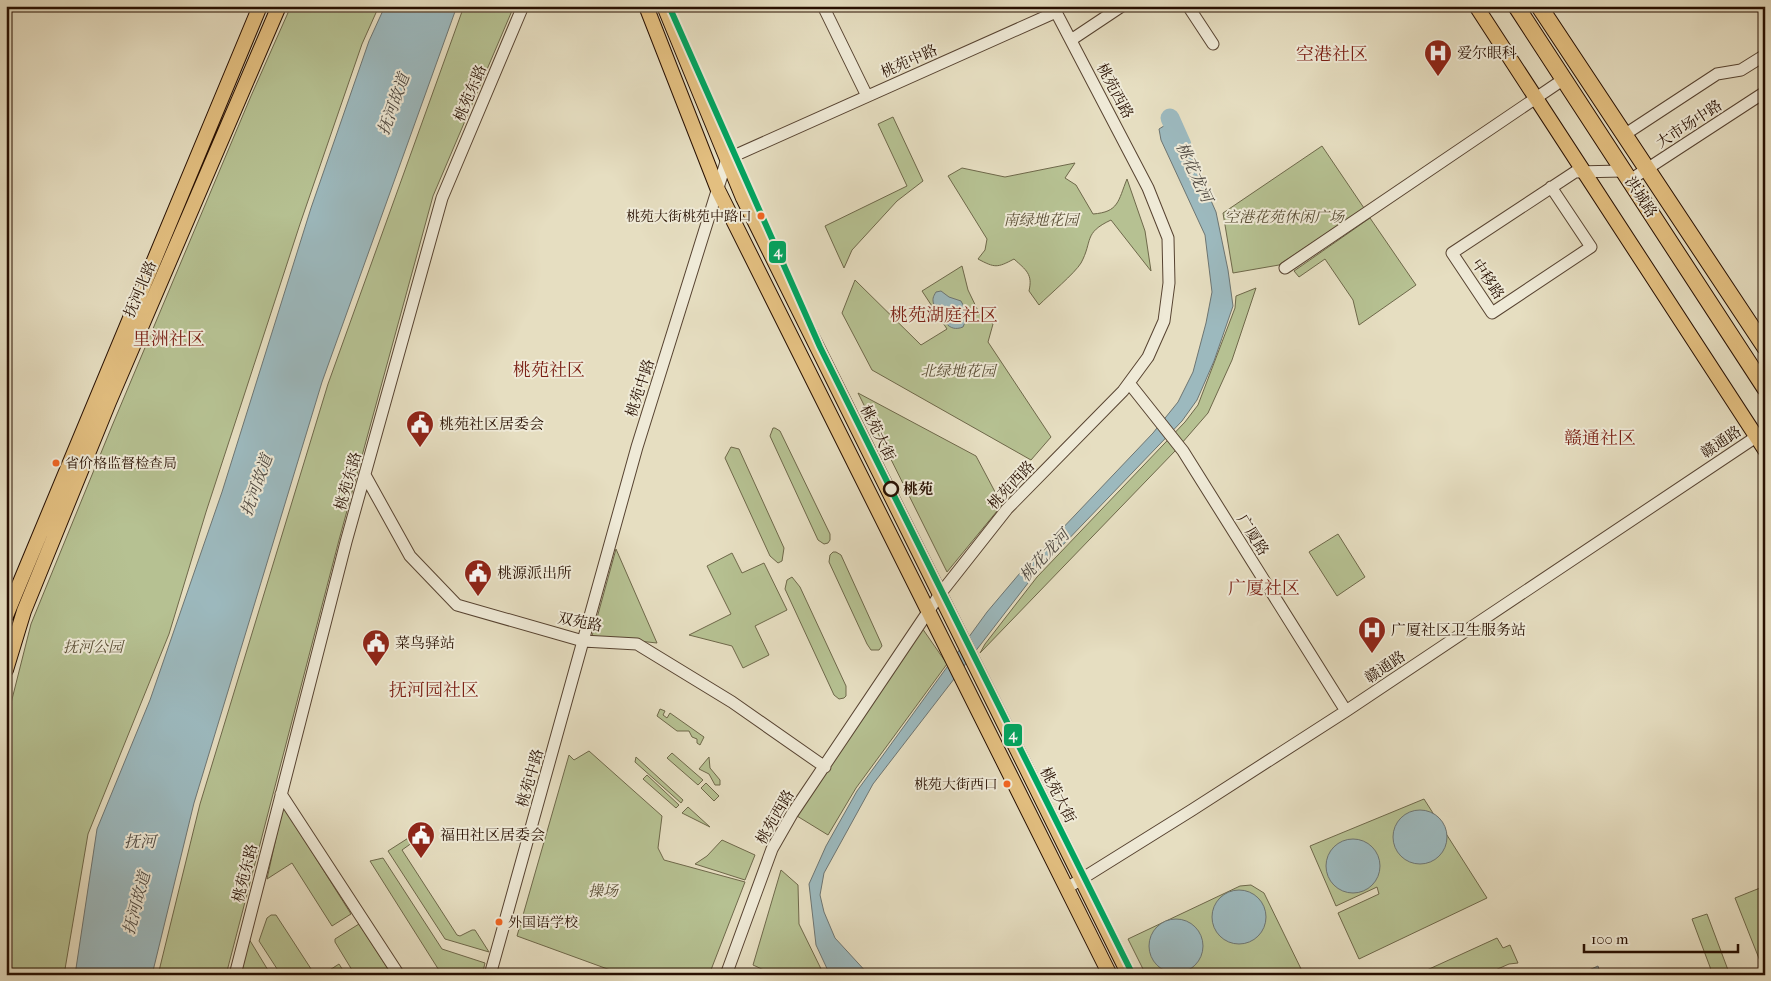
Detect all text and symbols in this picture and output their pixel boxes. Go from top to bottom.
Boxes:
hospital icon: 爱尔眼科 [1423,38,1453,77]
street label: 桃苑中路 [878,41,940,81]
district label: 空港社区 [1296,44,1368,65]
place label: 爱尔眼科 [1457,44,1517,62]
street label: 桃苑西路 [1093,60,1137,122]
street label: 桃苑东路 [450,62,490,124]
water label: 抚河故道 [374,69,414,137]
street label: 大市场中路 [1653,96,1725,152]
water label: 桃花龙河 [1172,139,1218,208]
street label: 洪城路 [1621,173,1661,221]
place label: 桃苑大街桃苑中路口 [626,208,752,225]
park label: 空港花苑休闲广场 [1224,208,1346,226]
marker: 桃苑大街桃苑中路口 [756,211,766,221]
park label: 南绿地花园 [1003,211,1080,229]
line badge: 4 [768,240,787,264]
text: 4 [773,243,783,260]
street label: 中移路 [1468,255,1508,303]
street label: 抚河北路 [120,258,160,320]
district label: 桃苑湖庭社区 [890,305,998,326]
district label: 里洲社区 [133,329,205,350]
street label: 桃苑中路 [622,357,658,419]
district label: 桃苑社区 [513,360,585,381]
park label: 北绿地花园 [920,362,997,380]
street label: 桃苑大街 [857,402,899,464]
public building icon: 桃苑社区居委会 [405,409,435,448]
place label: 桃苑社区居委会 [439,415,544,433]
street label: 赣通路 [1697,422,1745,462]
district label: 赣通社区 [1564,428,1636,449]
water label: 抚河故道 [237,450,277,518]
street label: 桃苑东路 [331,450,365,512]
place label: 省价格监督检查局 [65,455,177,472]
street label: 桃苑西路 [984,457,1038,513]
marker: 省价格监督检查局 [51,458,61,468]
place label: 桃苑 [903,480,933,498]
marker: 桃苑 [883,481,899,497]
street label: 广厦路 [1233,511,1273,559]
water label: 桃花龙河 [1016,523,1075,585]
public building icon: 桃源派出所 [463,558,493,597]
place label: 桃源派出所 [497,564,572,582]
district label: 广厦社区 [1228,578,1300,599]
street label: 双苑路 [556,609,604,635]
hospital icon: 广厦社区卫生服务站 [1357,615,1387,654]
place label: 广厦社区卫生服务站 [1391,621,1526,639]
public building icon: 菜鸟驿站 [361,628,391,667]
place label: 菜鸟驿站 [395,634,455,652]
park label: 抚河公园 [63,638,125,656]
street label: 赣通路 [1361,647,1409,687]
district label: 抚河园社区 [389,680,479,701]
line badge: 4 [1003,723,1023,747]
text: 4 [1008,726,1018,743]
street label: 桃苑中路 [513,747,547,809]
street label: 桃苑大街 [1036,764,1080,826]
place label: 桃苑大街西口 [914,776,998,793]
marker: 桃苑大街西口 [1002,779,1012,789]
street label: 桃苑西路 [752,787,798,847]
public building icon: 福田社区居委会 [406,820,436,859]
place label: 福田社区居委会 [440,826,545,844]
water label: 抚河 [124,832,159,851]
street label: 桃苑东路 [229,842,261,904]
water label: 抚河故道 [119,868,154,937]
park label: 操场 [588,882,620,900]
place label: 外国语学校 [508,914,578,931]
marker: 外国语学校 [494,917,504,927]
scale bar [1584,921,1737,953]
text: 100 m [1591,930,1629,948]

